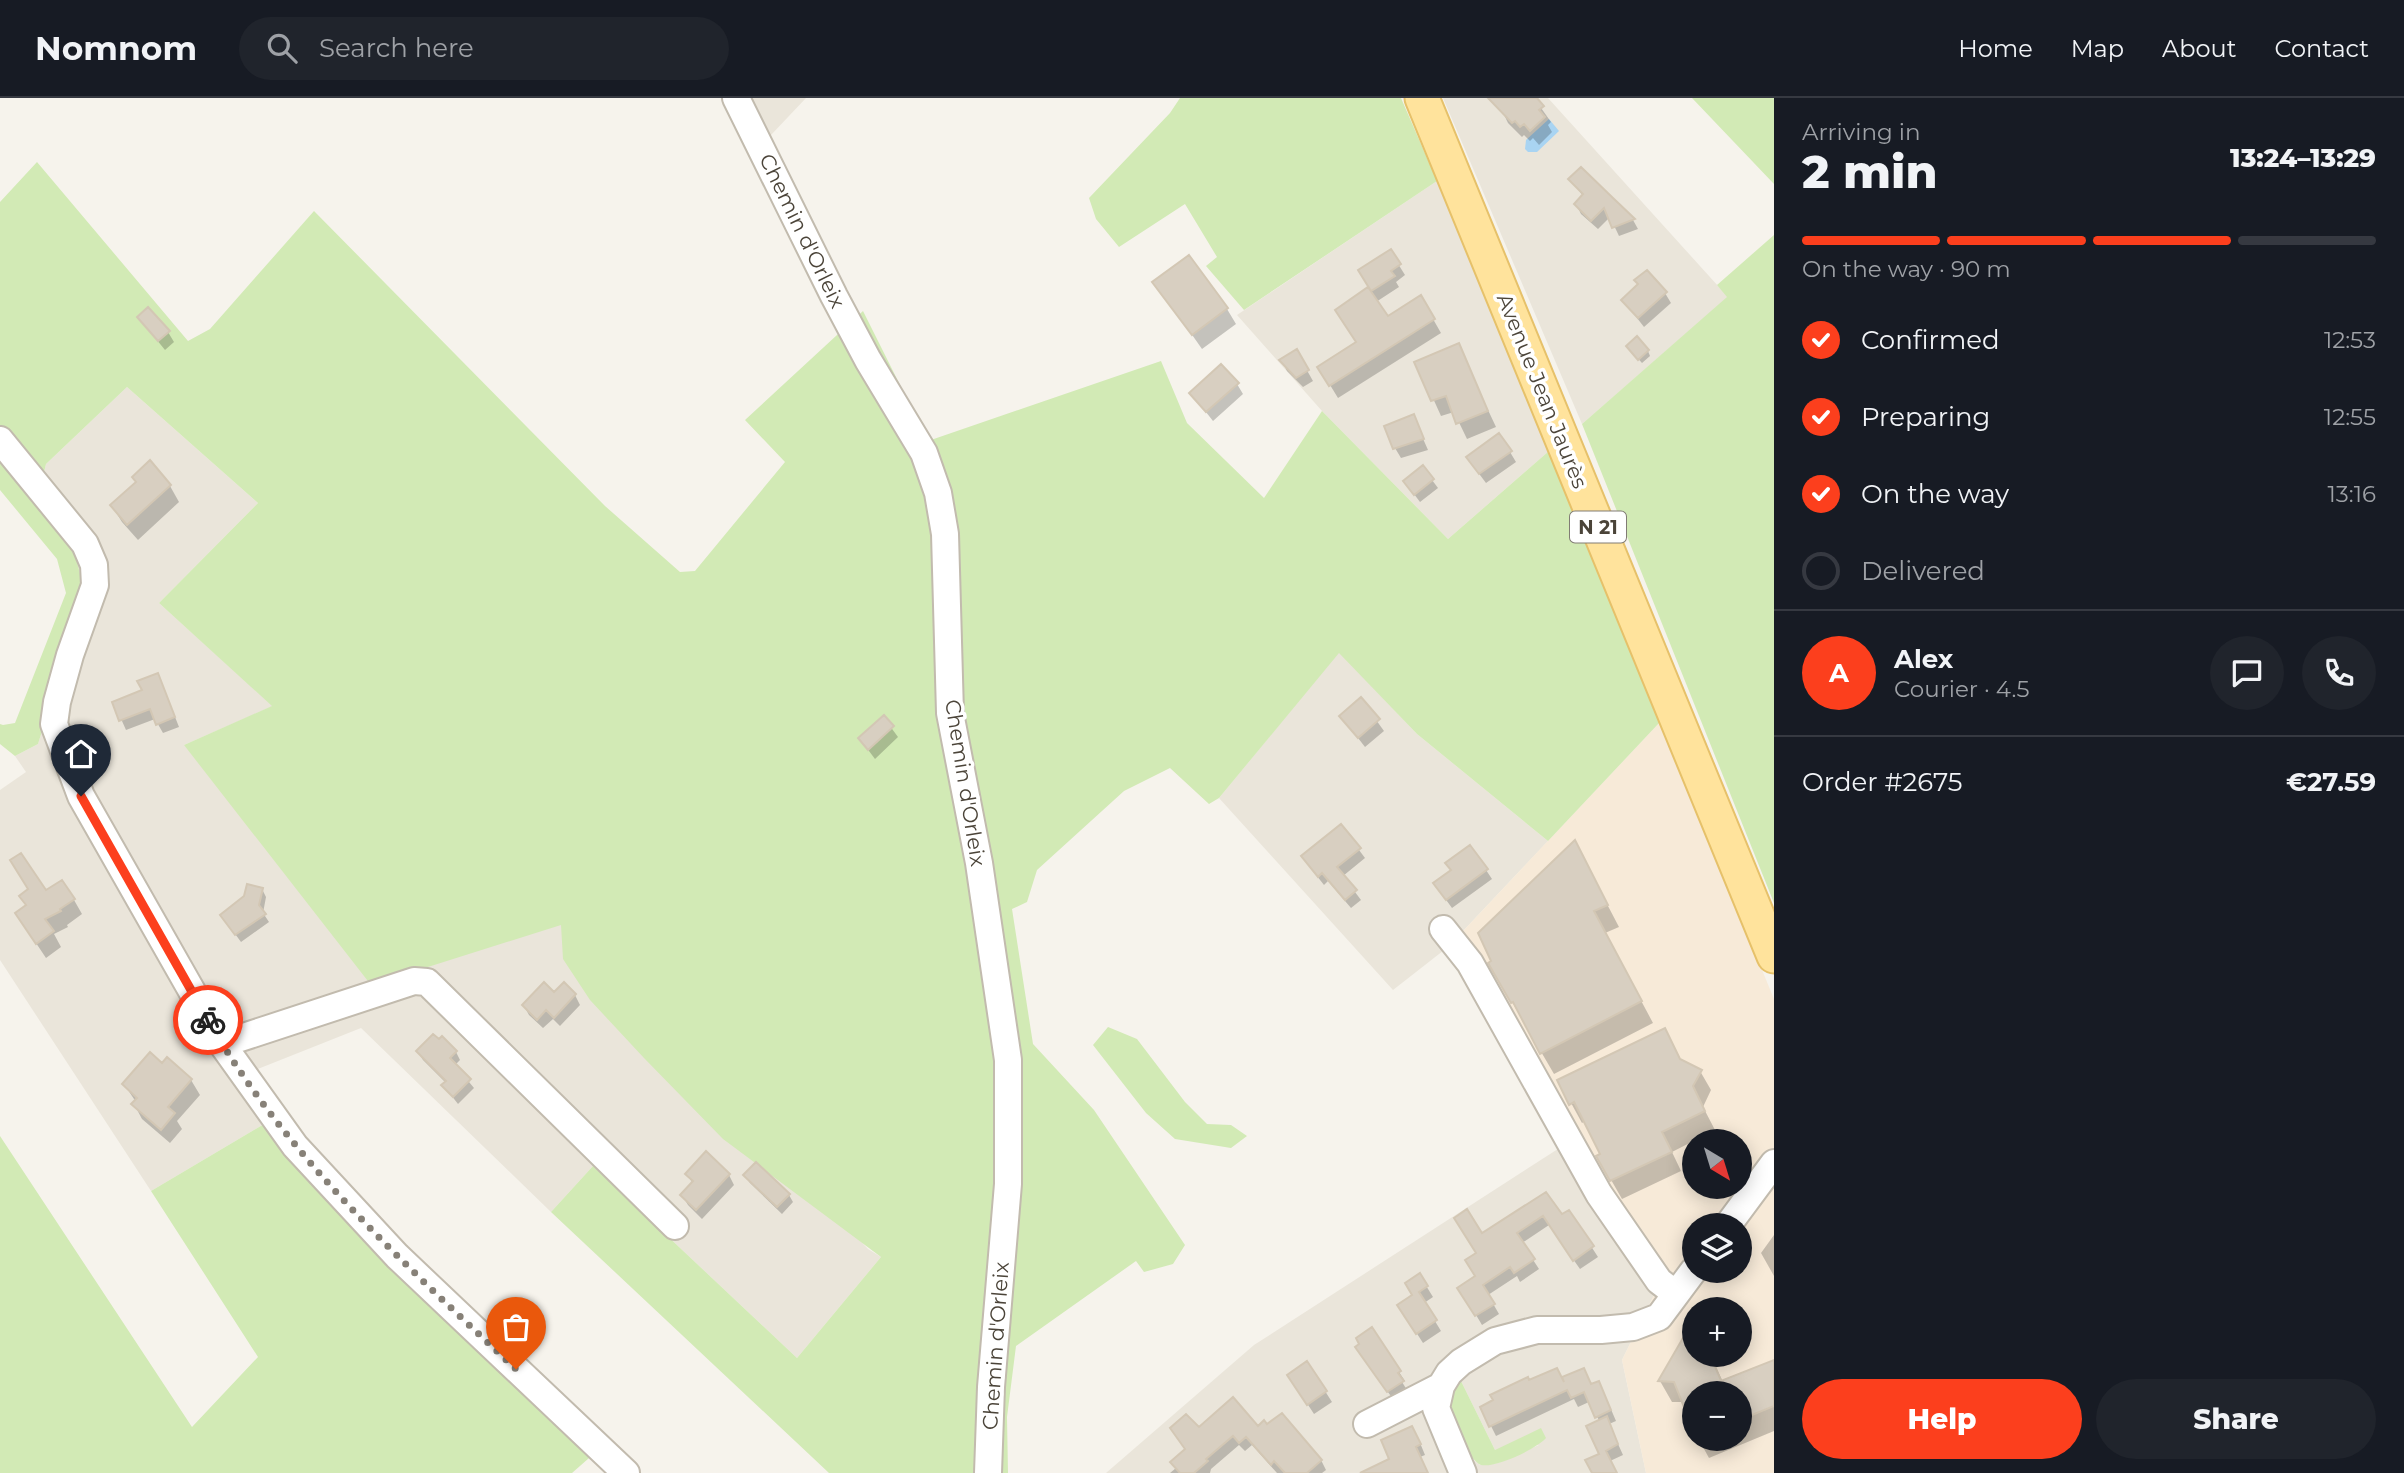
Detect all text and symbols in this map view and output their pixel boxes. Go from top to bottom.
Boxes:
search box [239,17,729,80]
text: Nomnom [35,28,197,68]
icon: search [263,29,301,67]
text: Search here [319,32,474,64]
text: Home [1958,34,2033,63]
text: Map [2071,34,2124,63]
text: About [2162,34,2236,63]
text: Contact [2274,34,2369,63]
text: Arriving in [1802,118,1921,146]
text: 13:24–13:29 [2230,142,2376,174]
text: 2 min [1802,143,1937,200]
street label: Chemin d'Orleix [754,150,851,312]
text: On the way · 90 m [1802,255,2011,283]
street label: Avenue Jean Jaurès [1492,290,1593,492]
icon: check [1802,321,1840,359]
text: Confirmed [1861,324,2000,356]
text: 12:53 [2324,326,2376,354]
icon: check [1802,398,1840,436]
text: Preparing [1861,401,1990,433]
text: 12:55 [2324,403,2376,431]
icon: check [1802,475,1840,513]
text: On the way [1861,478,2009,510]
text: 13:16 [2328,480,2376,508]
road number: N 21 [1570,512,1626,542]
text: Delivered [1861,555,1985,587]
button: chat [2210,636,2284,710]
button: phone [2302,636,2376,710]
text: Alex [1894,643,1953,675]
text: A [1829,657,1849,689]
text: Courier · 4.5 [1894,675,2029,703]
street label: Chemin d'Orleix [940,698,991,868]
pin [51,724,111,796]
icon: home [62,735,100,773]
text: Order #2675 [1802,766,1962,798]
text: €27.59 [2286,766,2376,798]
courier [173,985,243,1055]
icon: bike [189,1001,227,1039]
north arrow [1682,1129,1752,1199]
map controls [1682,1129,1752,1451]
button: layers [1682,1213,1752,1283]
street label: Chemin d'Orleix [977,1261,1014,1431]
pin [486,1297,546,1369]
button: + [1682,1297,1752,1367]
icon: bag [497,1308,535,1346]
button: Help [1802,1379,2082,1459]
button: Share [2096,1379,2376,1459]
button: − [1682,1381,1752,1451]

